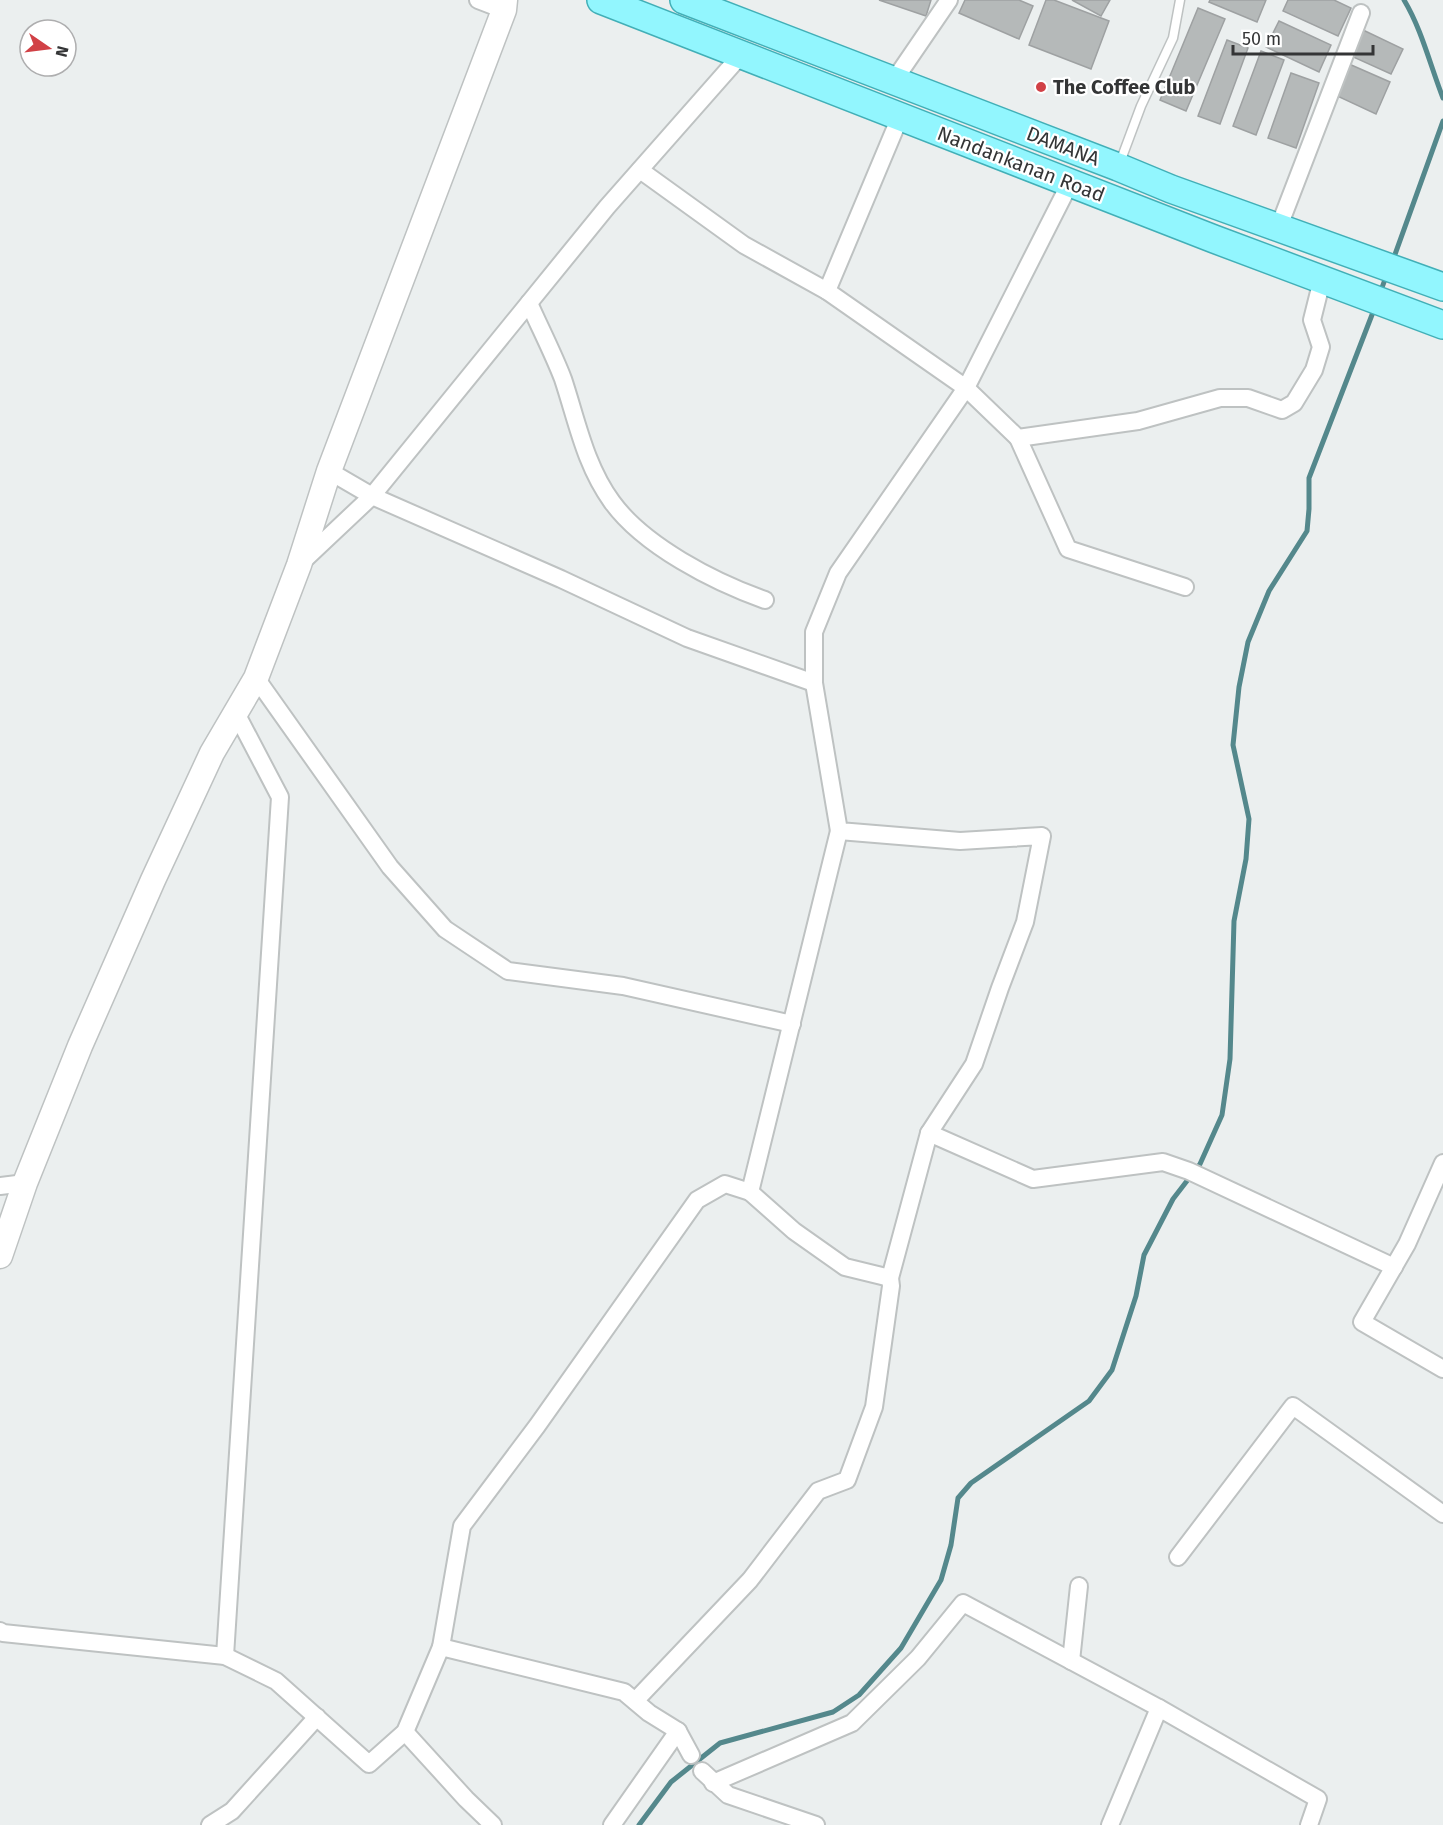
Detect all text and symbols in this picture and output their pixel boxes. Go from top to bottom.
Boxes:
north arrow [18,18,78,78]
scale bar [1233,18,1372,56]
text: 50 m [1242,28,1281,50]
text: N [52,44,73,59]
place label: The Coffee Club [1053,75,1195,99]
marker: The Coffee Club [1034,80,1048,94]
street label: Nandankanan Road [934,121,1108,207]
street label: DAMANA [1023,121,1103,171]

